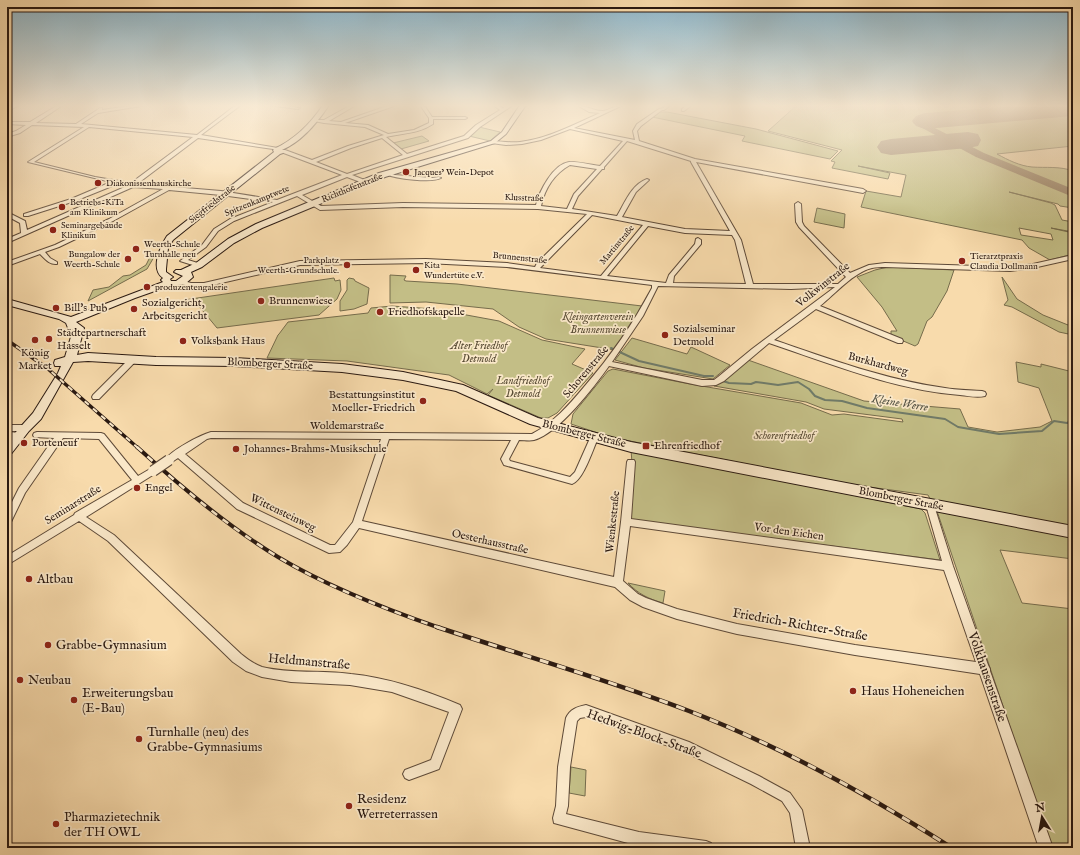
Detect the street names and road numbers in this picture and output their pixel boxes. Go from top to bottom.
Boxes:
street label: Richthofenstraße [320,171,384,205]
street label: Siegfriedstraße [187,182,237,226]
street label: Spitzenkamptwete [223,183,291,219]
street label: Klusstraße [504,192,544,204]
street label: Martinstraße [597,223,637,267]
street label: Brunnenstraße [492,250,548,266]
street label: Volkwinstraße [792,260,853,311]
street label: Schorenstraße [560,343,612,401]
street label: Burkhardweg [846,349,910,379]
street label: Blomberger Straße [227,355,313,373]
street label: Blomberger Straße [541,417,627,451]
street label: Woldemarstraße [310,419,384,433]
street label: Seminarstraße [42,482,104,528]
street label: Blomberger Straße [857,484,945,514]
street label: Wienkestraße [603,490,623,554]
street label: Wittensteinweg [248,491,319,535]
street label: Vor den Eichen [752,520,825,544]
street label: Oesterhausstraße [450,526,530,558]
street label: Friedrich-Richter-Straße [731,605,869,645]
street label: Volkhausenstraße [963,629,1010,724]
street label: Heldmanstraße [267,650,351,674]
street label: Hedwig-Block-Straße [584,705,704,763]

